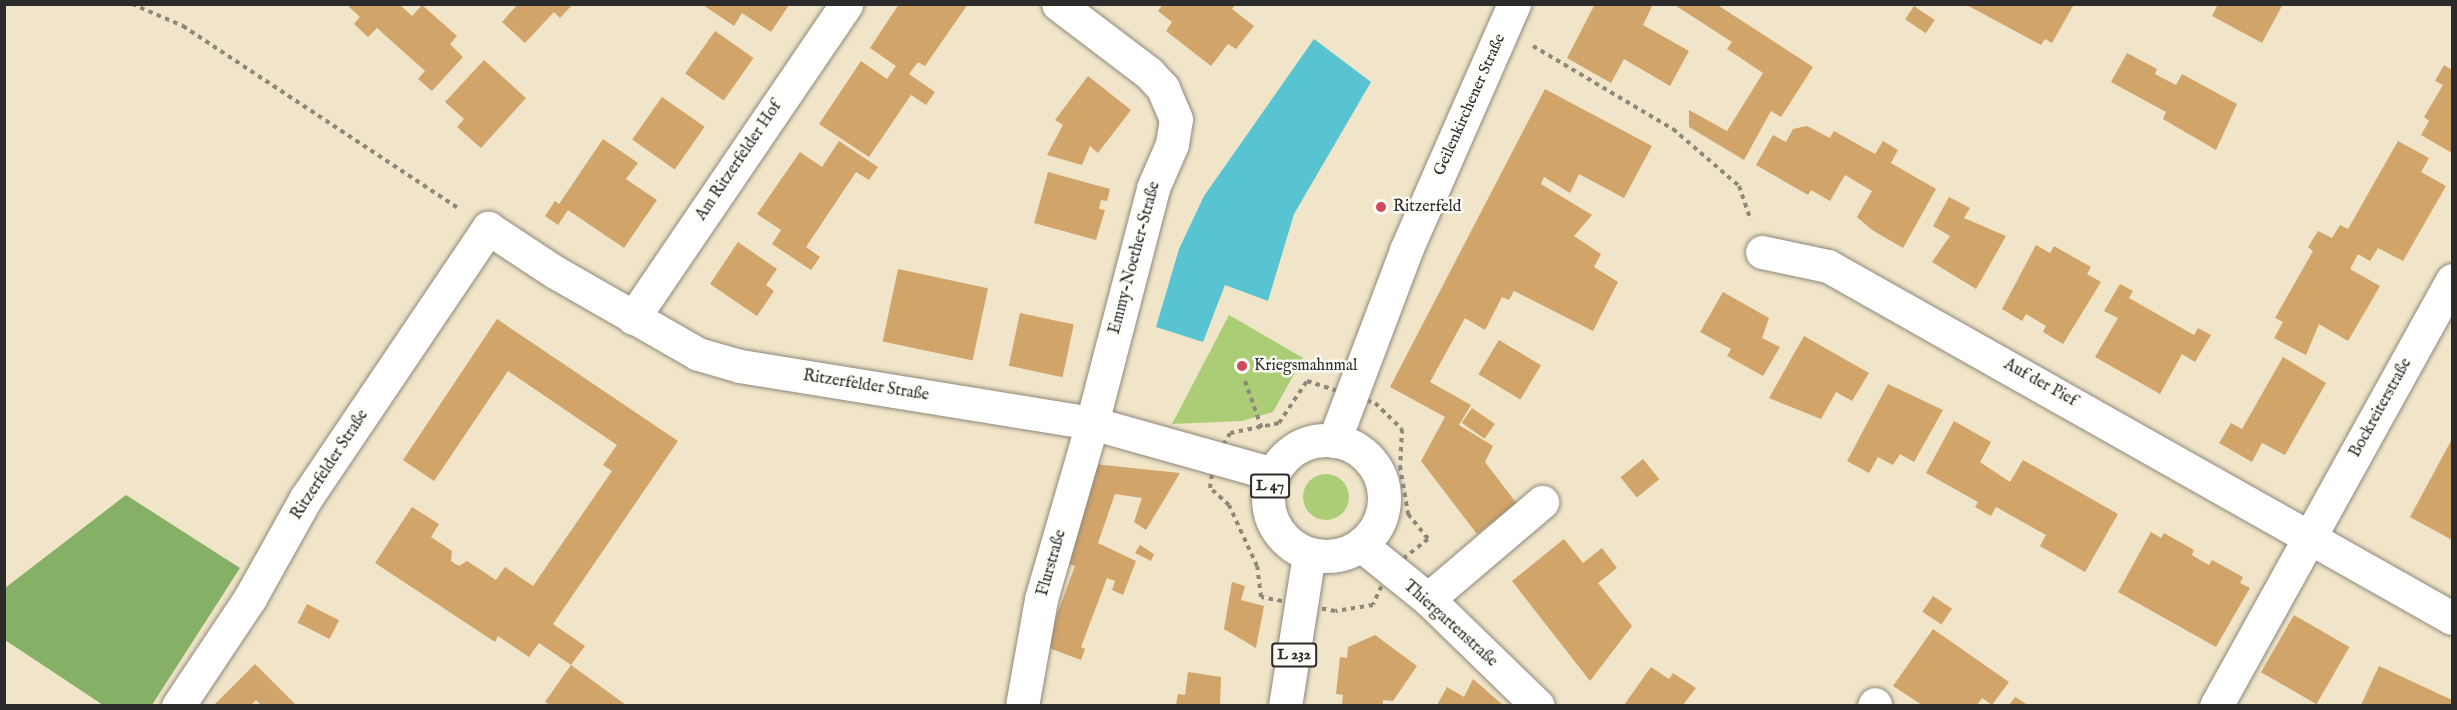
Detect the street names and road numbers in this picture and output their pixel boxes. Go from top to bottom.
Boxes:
street label: Geilenkirchener Straße [1430,31,1510,179]
street label: Am Ritzerfelder Hof [692,98,786,224]
street label: Emmy-Noether-Straße [1105,180,1165,336]
street label: Auf der Pief [2000,355,2080,411]
street label: Bockreiterstraße [2346,355,2416,461]
street label: Ritzerfelder Straße [802,367,930,405]
street label: Ritzerfelder Straße [287,406,373,524]
road number: L 47 [1249,474,1291,498]
street label: Flurstraße [1033,528,1071,598]
street label: Thiergartenstraße [1399,577,1501,671]
road number: L 232 [1270,643,1318,667]

